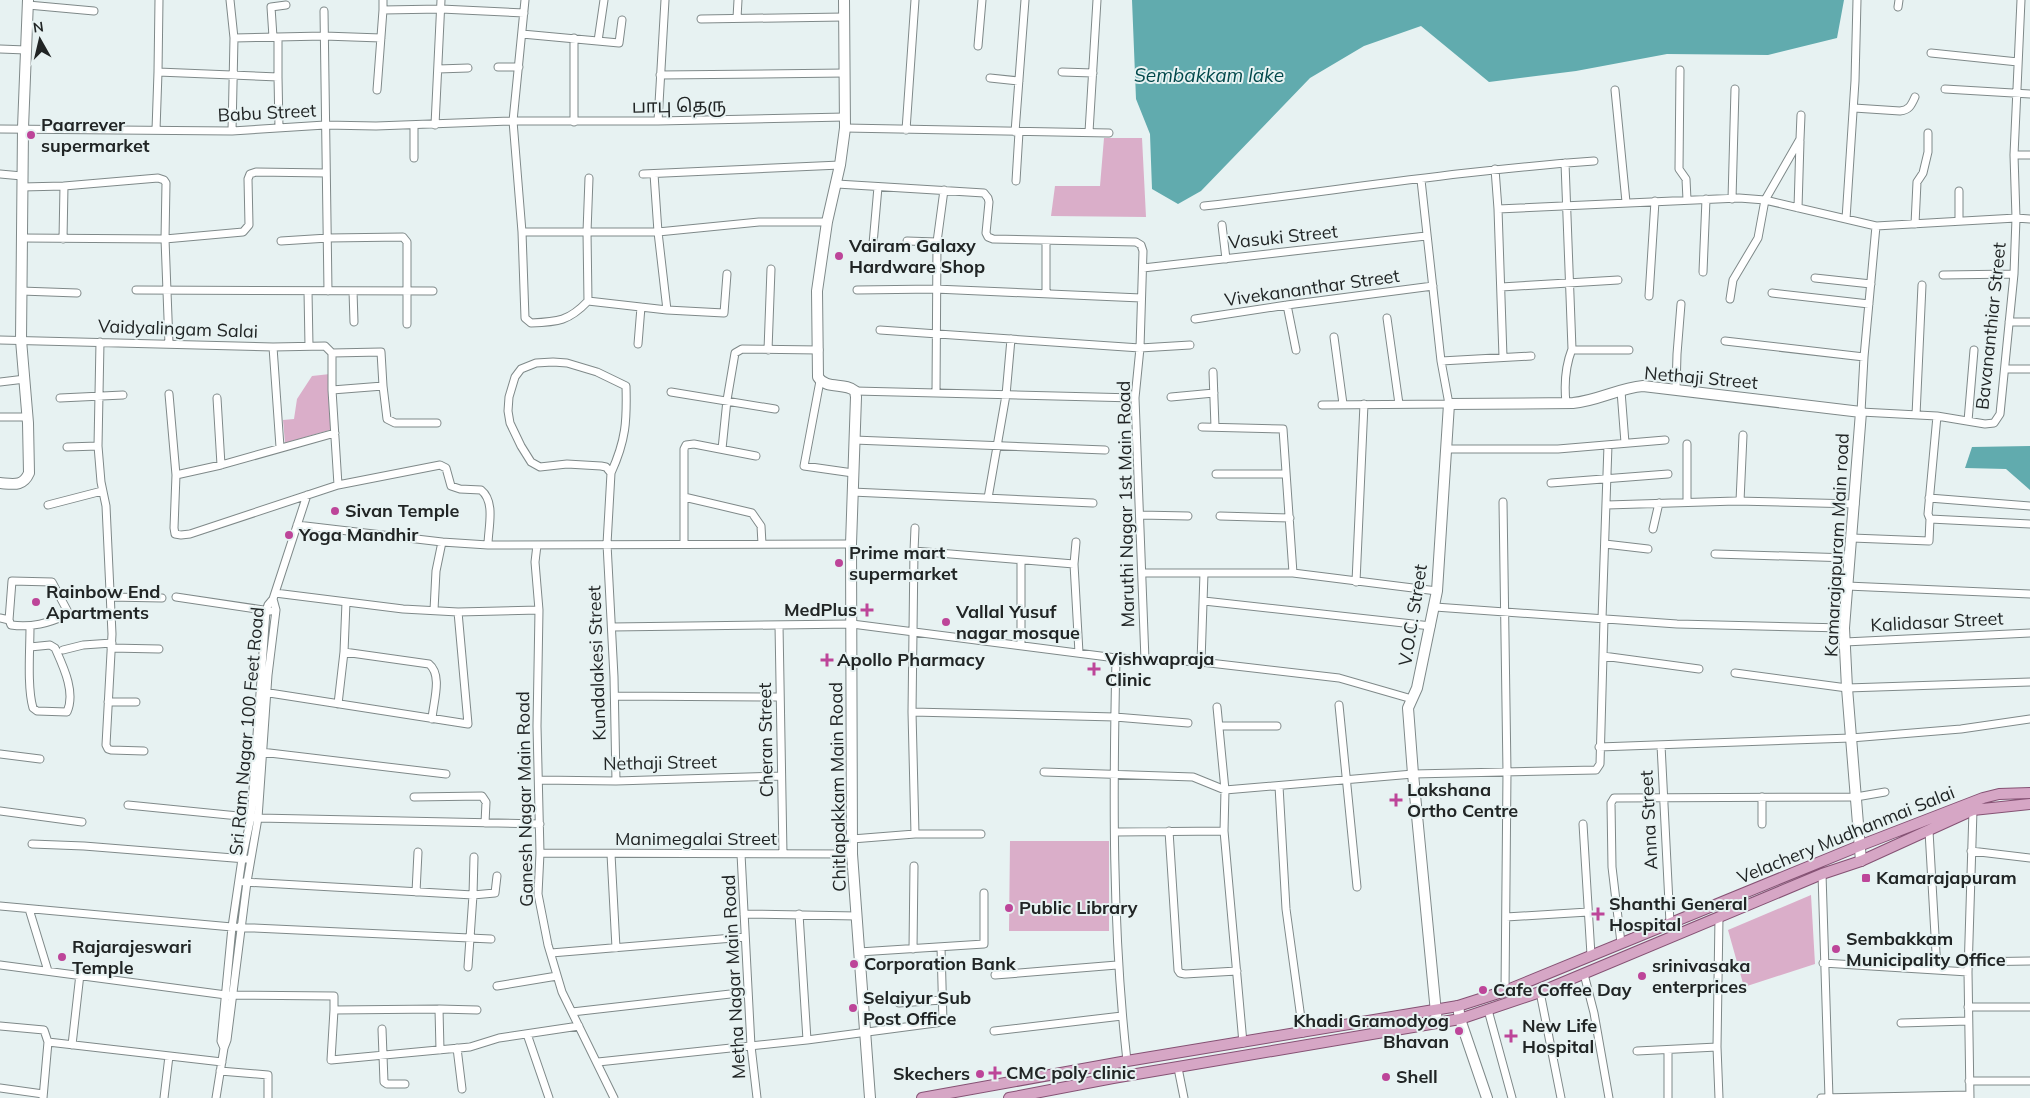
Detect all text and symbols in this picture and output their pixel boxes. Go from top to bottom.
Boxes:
north arrow [15,15,65,65]
text: N [32,17,45,37]
water label: Sembakkam lake [1134,63,1284,87]
street label: பாபு தெரு [632,93,726,119]
street label: Babu Street [217,98,317,127]
place label: Paarrever supermarket [41,113,150,157]
marker: Paarrever supermarket [25,129,37,141]
street label: Vasuki Street [1227,219,1339,254]
place label: Vairam Galaxy Hardware Shop [848,234,985,278]
street label: Bavananthiar Street [1970,241,2011,411]
marker: Vairam Galaxy Hardware Shop [833,250,845,262]
street label: Vivekananthar Street [1223,264,1401,311]
street label: Vaidyalingam Salai [98,314,258,343]
street label: Nethaji Street [1643,361,1759,394]
street label: Maruthi Nagar 1st Main Road [1112,380,1139,628]
street label: Kamarajapuram Main road [1819,432,1854,658]
place label: Sivan Temple [345,499,460,522]
marker: Sivan Temple [329,505,341,517]
place label: Yoga Mandhir [298,523,419,546]
marker: Yoga Mandhir [283,529,295,541]
place label: Prime mart supermarket [849,541,958,585]
marker: Prime mart supermarket [833,557,845,569]
street label: V.O.C. Street [1393,562,1432,668]
place label: Rainbow End Apartments [46,580,160,624]
street label: Kundalakesi Street [582,585,611,741]
marker: Rainbow End Apartments [30,596,42,608]
place label: MedPlus [784,598,857,621]
place label: Vallal Yusuf nagar mosque [955,600,1080,644]
marker: MedPlus [861,604,873,616]
street label: Sri Ram Nagar 100 Feet Road [224,606,269,856]
street label: Kalidasar Street [1870,607,2004,636]
marker: Vallal Yusuf nagar mosque [940,616,952,628]
place label: Vishwapraja Clinic [1104,647,1215,691]
place label: Apollo Pharmacy [837,648,985,671]
marker: Apollo Pharmacy [821,654,833,666]
marker: Vishwapraja Clinic [1087,662,1101,676]
street label: Cheran Street [753,682,778,798]
street label: Chitlapakkam Main Road [824,682,851,892]
street label: Ganesh Nagar Main Road [511,691,538,907]
street label: Nethaji Street [603,750,717,775]
street label: Anna Street [1634,770,1663,870]
place label: Lakshana Ortho Centre [1407,778,1518,822]
street label: Velachery Mudhanmai Salai [1734,780,1958,889]
marker: Lakshana Ortho Centre [1389,793,1403,807]
street label: Manimegalai Street [615,827,777,850]
place label: Kamarajapuram [1876,866,2017,889]
marker: Kamarajapuram [1860,872,1872,884]
street label: Metha Nagar Main Road [717,874,750,1080]
place label: Shanthi General Hospital [1609,892,1748,936]
place label: Public Library [1019,896,1138,919]
marker: Public Library [1003,902,1015,914]
marker: Shanthi General Hospital [1591,907,1605,921]
place label: Sembakkam Municipality Office [1846,927,2006,971]
place label: Rajarajeswari Temple [72,935,192,979]
marker: Sembakkam Municipality Office [1830,943,1842,955]
marker: Rajarajeswari Temple [56,951,68,963]
place label: Corporation Bank [864,952,1017,975]
place label: srinivasaka enterprices [1652,954,1750,998]
marker: Corporation Bank [848,958,860,970]
marker: srinivasaka enterprices [1636,970,1648,982]
place label: Cafe Coffee Day [1493,978,1632,1001]
marker: Cafe Coffee Day [1477,984,1489,996]
place label: Selaiyur Sub Post Office [863,986,971,1030]
marker: Selaiyur Sub Post Office [847,1002,859,1014]
place label: Khadi Gramodyog Bhavan [1293,1009,1449,1053]
place label: New Life Hospital [1522,1014,1597,1058]
marker: Khadi Gramodyog Bhavan [1453,1025,1465,1037]
marker: New Life Hospital [1504,1029,1518,1043]
place label: CMC poly clinic [1006,1061,1136,1084]
place label: Skechers [893,1062,970,1085]
place label: Shell [1396,1065,1438,1088]
marker: CMC poly clinic [988,1066,1002,1080]
marker: Skechers [974,1068,986,1080]
marker: Shell [1380,1071,1392,1083]

